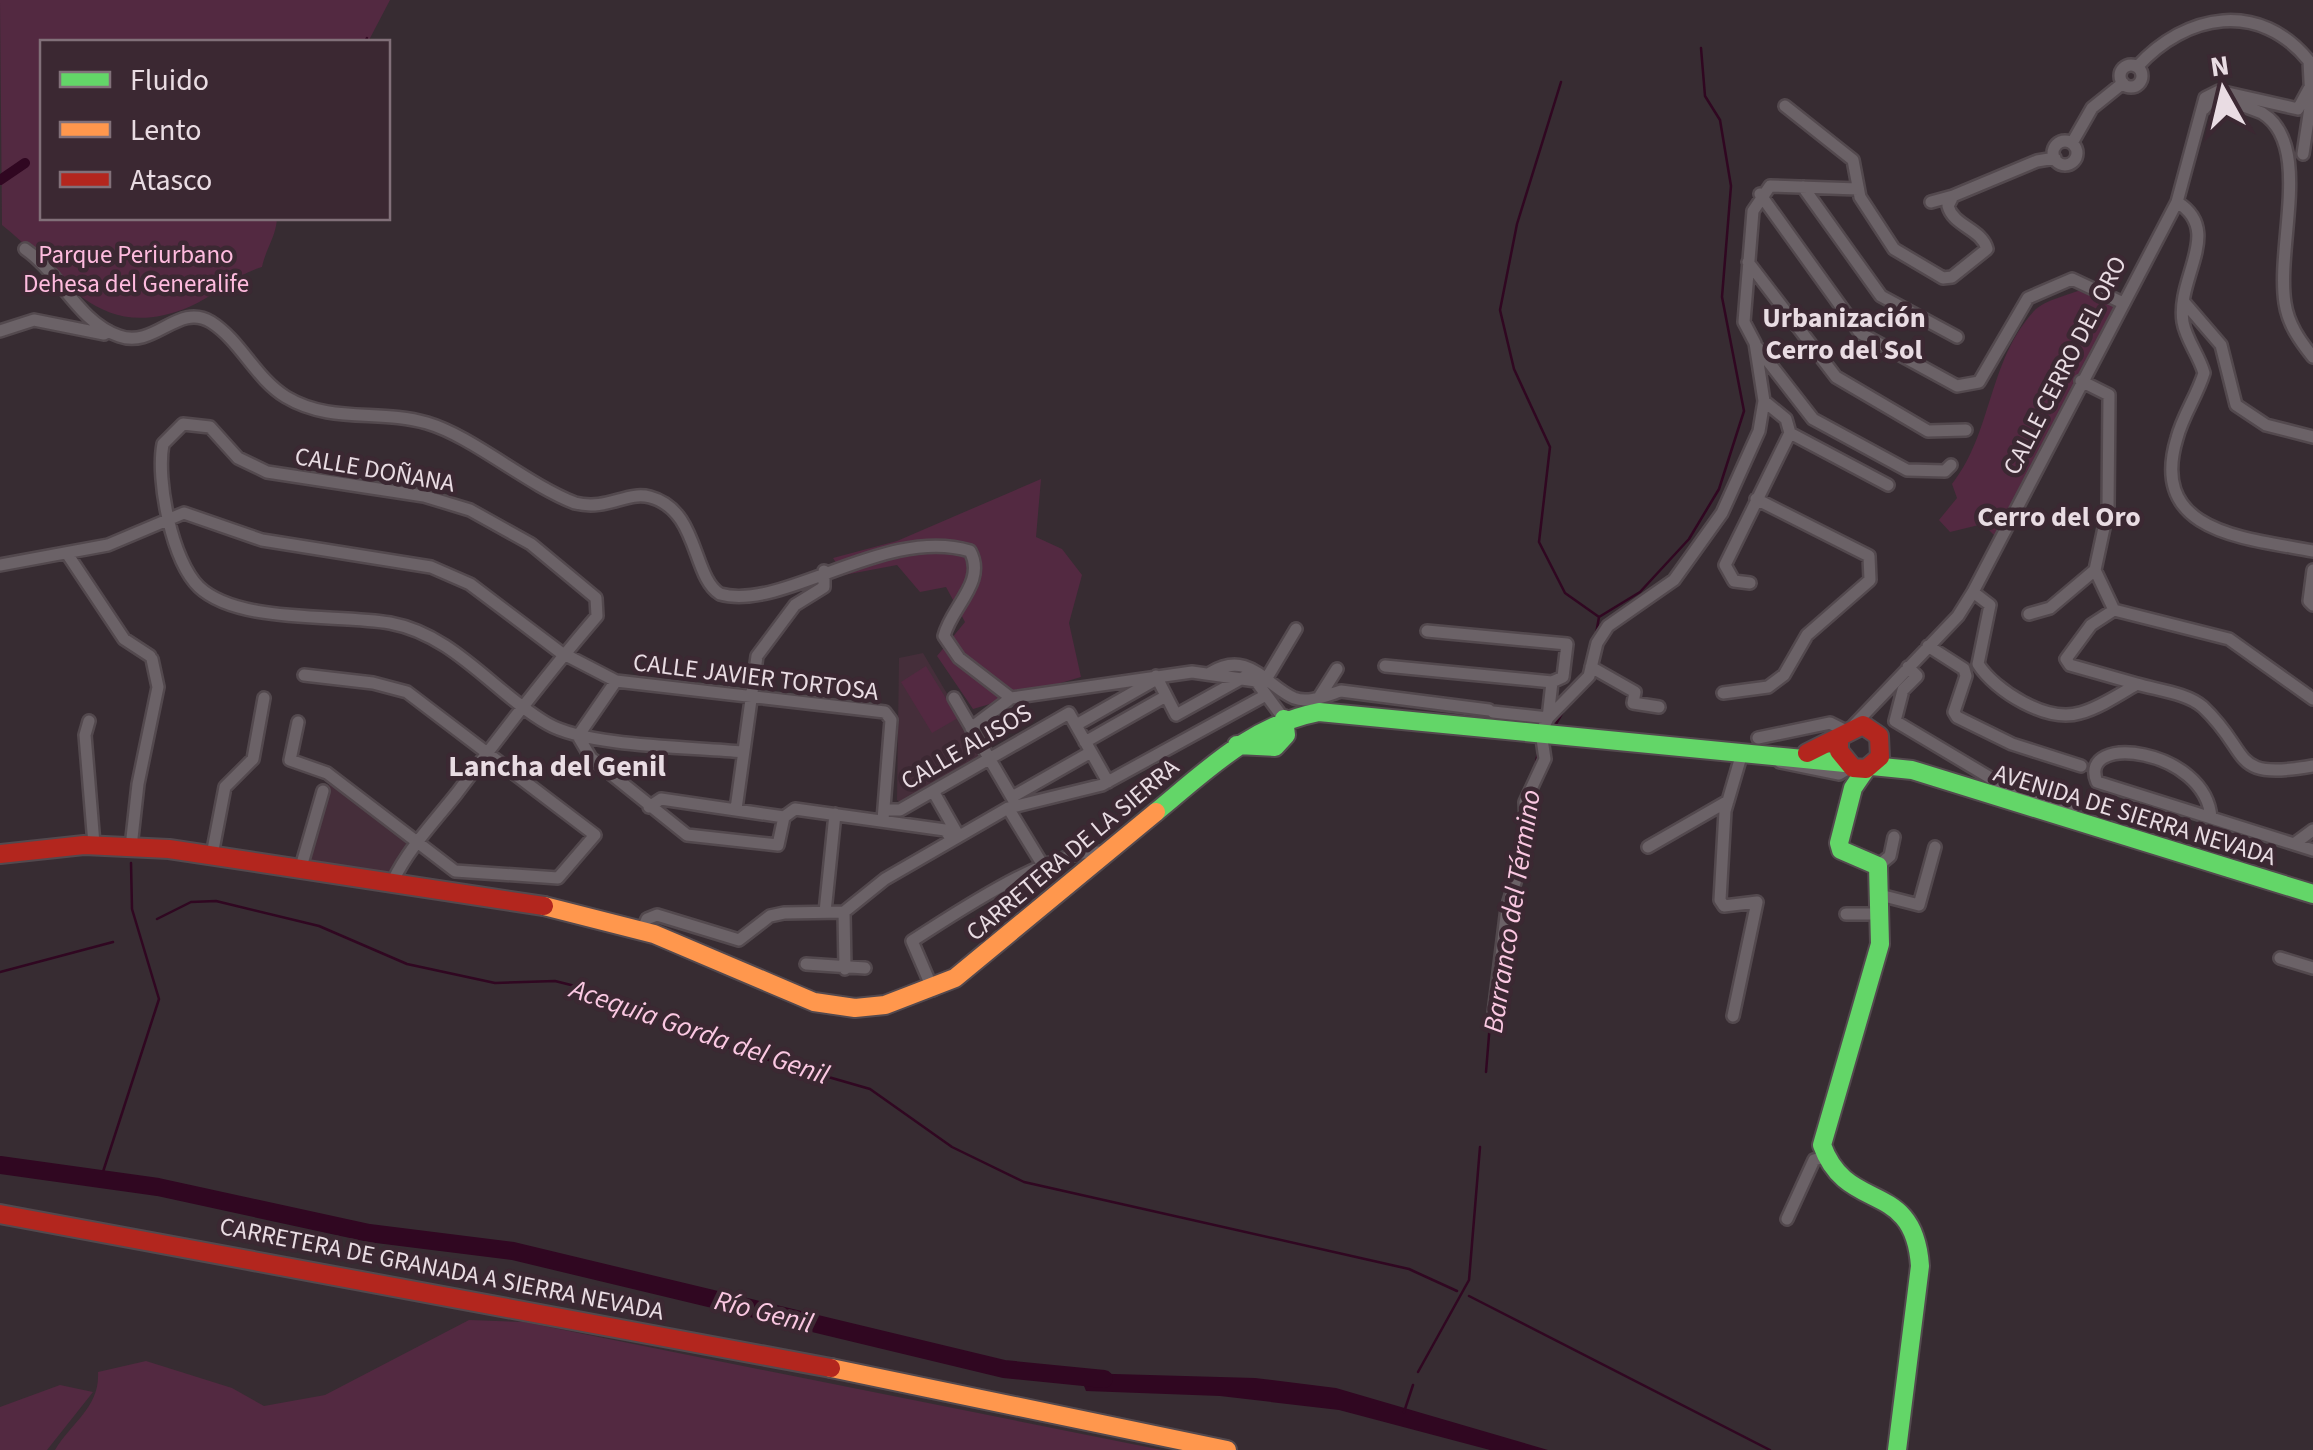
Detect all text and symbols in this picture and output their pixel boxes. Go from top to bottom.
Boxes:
legend [40,40,390,220]
north arrow [2173,40,2273,140]
text: N [2208,45,2232,87]
text: Fluido [130,59,209,102]
text: Lento [130,109,202,152]
text: Atasco [130,159,212,202]
park label: Parque Periurbano Dehesa del Generalife [23,237,249,302]
street label: CALLE CERRO DEL ORO [1994,250,2136,481]
district label: Urbanización Cerro del Sol [1762,298,1926,370]
street label: CALLE DOÑANA [292,438,458,502]
district label: Cerro del Oro [1977,497,2141,537]
street label: CALLE JAVIER TORTOSA [631,644,881,710]
street label: CALLE ALISOS [894,695,1039,799]
district label: Lancha del Genil [448,745,666,788]
street label: CARRETERA DE LA SIERRA [958,750,1187,950]
street label: AVENIDA DE SIERRA NEVADA [1989,755,2281,875]
water label: Barranco del Término [1473,787,1551,1036]
water label: Acequia Gorda del Genil [563,968,834,1095]
street label: CARRETERA DE GRANADA A SIERRA NEVADA [217,1208,667,1330]
water label: Río Genil [710,1280,817,1344]

